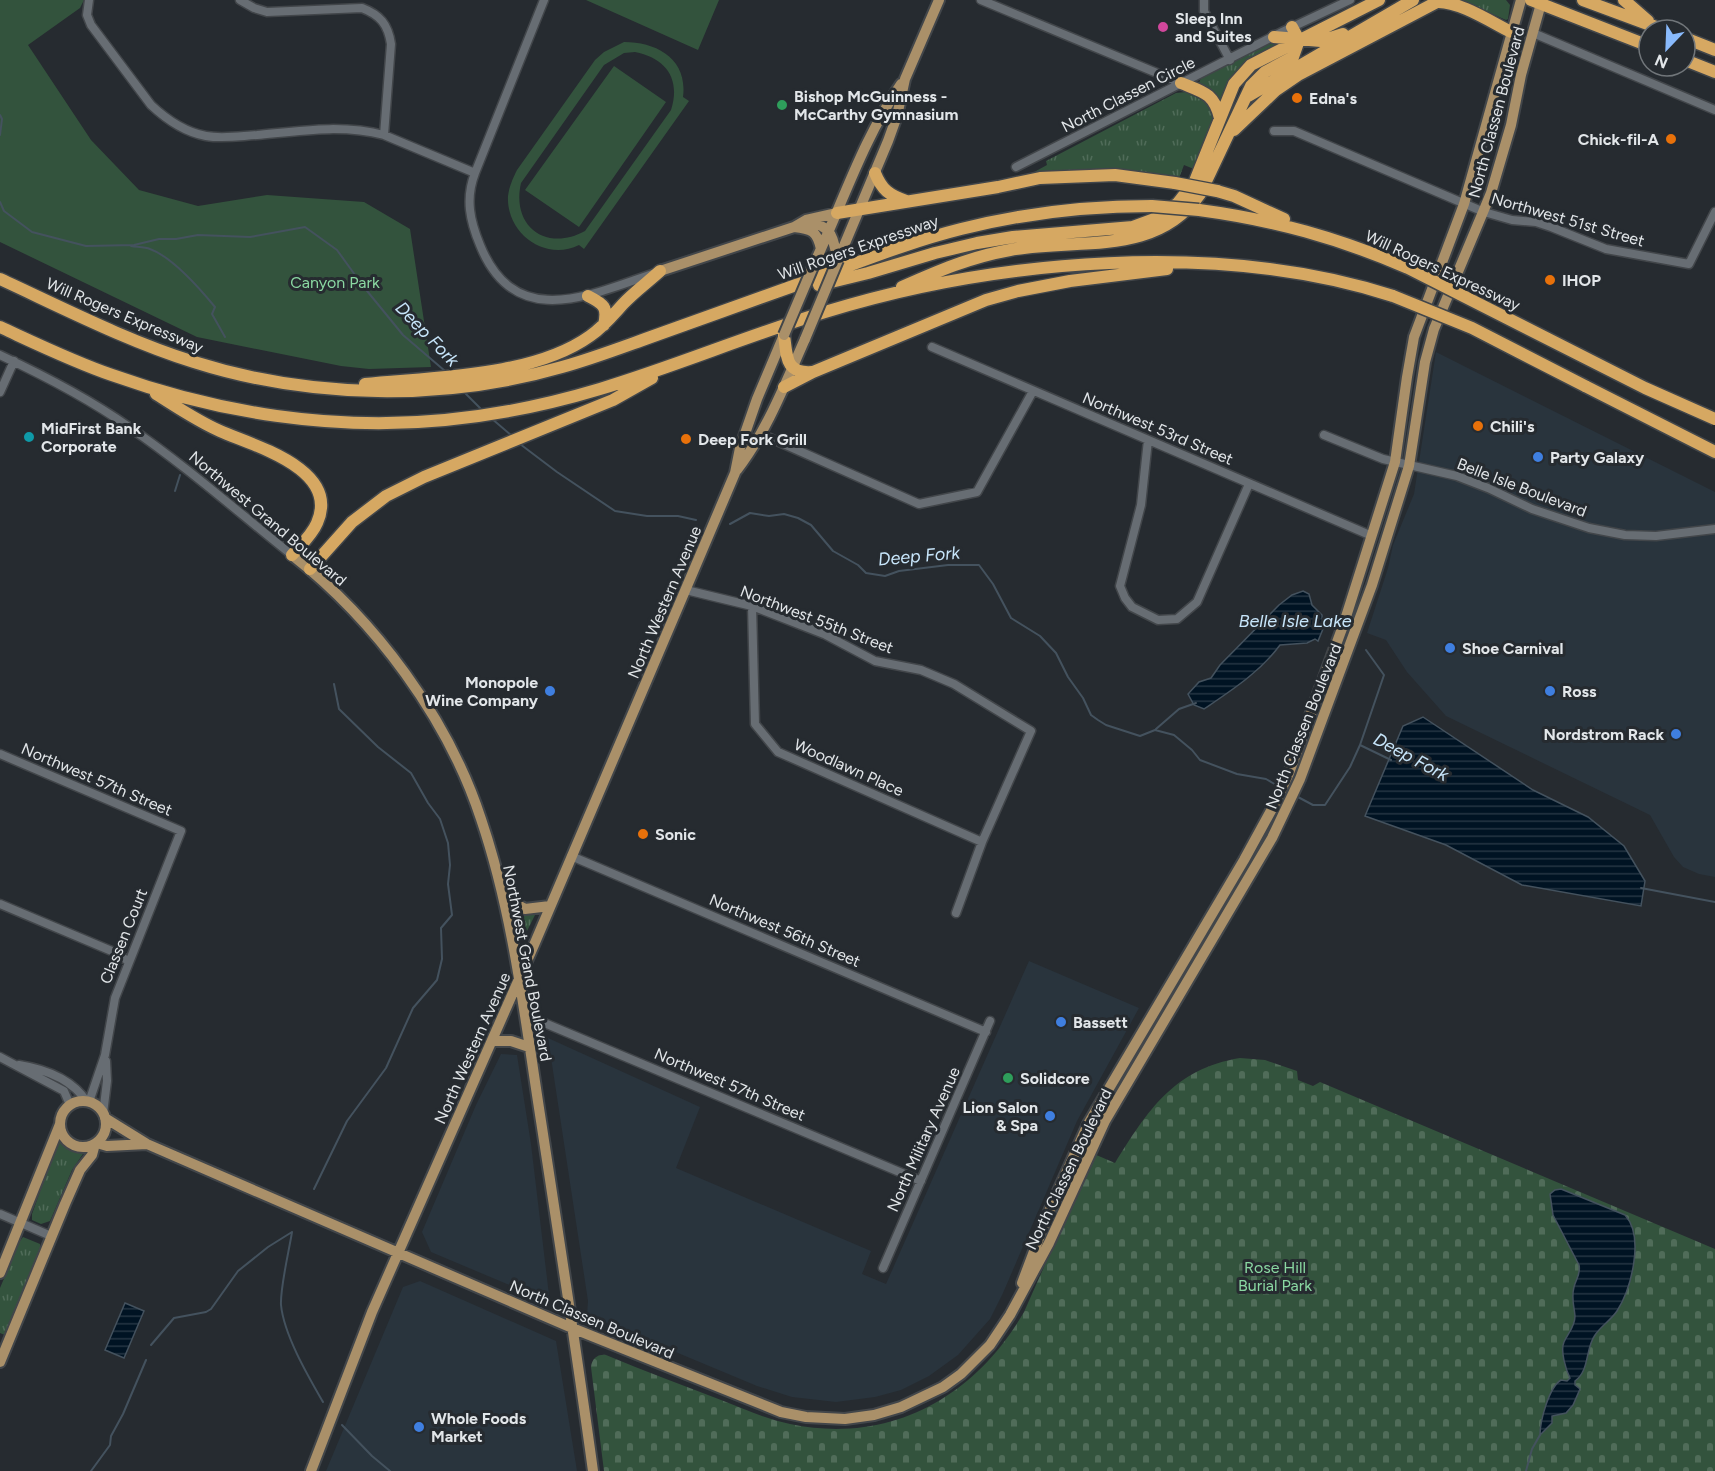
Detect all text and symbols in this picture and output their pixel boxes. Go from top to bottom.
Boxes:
place label: Sleep Inn and Suites [1175,9,1252,46]
north arrow [1637,18,1697,78]
marker: Sleep Inn and Suites [1156,20,1170,34]
street label: North Classen Boulevard [1464,24,1529,200]
text: N [1652,50,1671,73]
street label: North Classen Circle [1058,52,1198,136]
place label: Bishop McGuinness - McCarthy Gymnasium [794,87,958,124]
place label: Edna's [1309,89,1357,108]
marker: Edna's [1290,91,1304,105]
marker: Bishop McGuinness - McCarthy Gymnasium [775,98,789,112]
place label: Chick-fil-A [1578,130,1660,149]
marker: Chick-fil-A [1664,132,1678,146]
street label: Northwest 51st Street [1489,188,1647,250]
street label: Will Rogers Expressway [775,211,942,284]
street label: Will Rogers Expressway [1362,226,1524,315]
place label: IHOP [1562,271,1601,290]
park label: Canyon Park [290,273,380,292]
marker: IHOP [1543,273,1557,287]
street label: Will Rogers Expressway [43,274,207,357]
water label: Deep Fork [391,297,464,372]
street label: Northwest 53rd Street [1080,388,1236,469]
place label: Chili's [1490,417,1535,436]
place label: MidFirst Bank Corporate [41,419,142,456]
marker: Chili's [1471,419,1485,433]
marker: MidFirst Bank Corporate [22,430,36,444]
place label: Deep Fork Grill [698,430,807,449]
marker: Deep Fork Grill [679,432,693,446]
street label: Northwest Grand Boulevard [185,447,350,590]
place label: Party Galaxy [1550,448,1645,467]
marker: Party Galaxy [1531,450,1545,464]
street label: Belle Isle Boulevard [1454,454,1589,521]
street label: North Western Avenue [624,523,705,681]
water label: Deep Fork [877,541,962,571]
street label: Northwest 55th Street [738,581,896,657]
water label: Belle Isle Lake [1238,610,1352,632]
place label: Shoe Carnival [1462,639,1563,658]
street label: North Classen Boulevard [1262,641,1345,812]
marker: Shoe Carnival [1443,641,1457,655]
place label: Monopole Wine Company [425,673,539,710]
place label: Ross [1562,682,1597,701]
marker: Monopole Wine Company [543,684,557,698]
marker: Ross [1543,684,1557,698]
place label: Nordstrom Rack [1544,725,1664,744]
marker: Nordstrom Rack [1669,727,1683,741]
water label: Deep Fork [1370,728,1454,787]
street label: Woodlawn Place [791,735,907,800]
street label: Northwest 57th Street [19,739,175,820]
place label: Sonic [655,825,696,844]
marker: Sonic [636,827,650,841]
street label: Northwest Grand Boulevard [499,863,556,1063]
street label: Classen Court [96,886,151,987]
street label: Northwest 56th Street [706,890,863,971]
street label: North Western Avenue [430,969,515,1127]
place label: Bassett [1073,1013,1128,1032]
marker: Bassett [1054,1015,1068,1029]
street label: Northwest 57th Street [652,1044,808,1125]
street label: North Military Avenue [883,1064,964,1215]
place label: Solidcore [1020,1069,1090,1088]
marker: Solidcore [1001,1071,1015,1085]
street label: North Classen Boulevard [1021,1086,1116,1253]
place label: Lion Salon & Spa [962,1098,1038,1135]
marker: Lion Salon & Spa [1043,1109,1057,1123]
park label: Rose Hill Burial Park [1238,1258,1312,1295]
street label: North Classen Boulevard [507,1276,677,1363]
place label: Whole Foods Market [431,1409,527,1446]
marker: Whole Foods Market [412,1420,426,1434]

